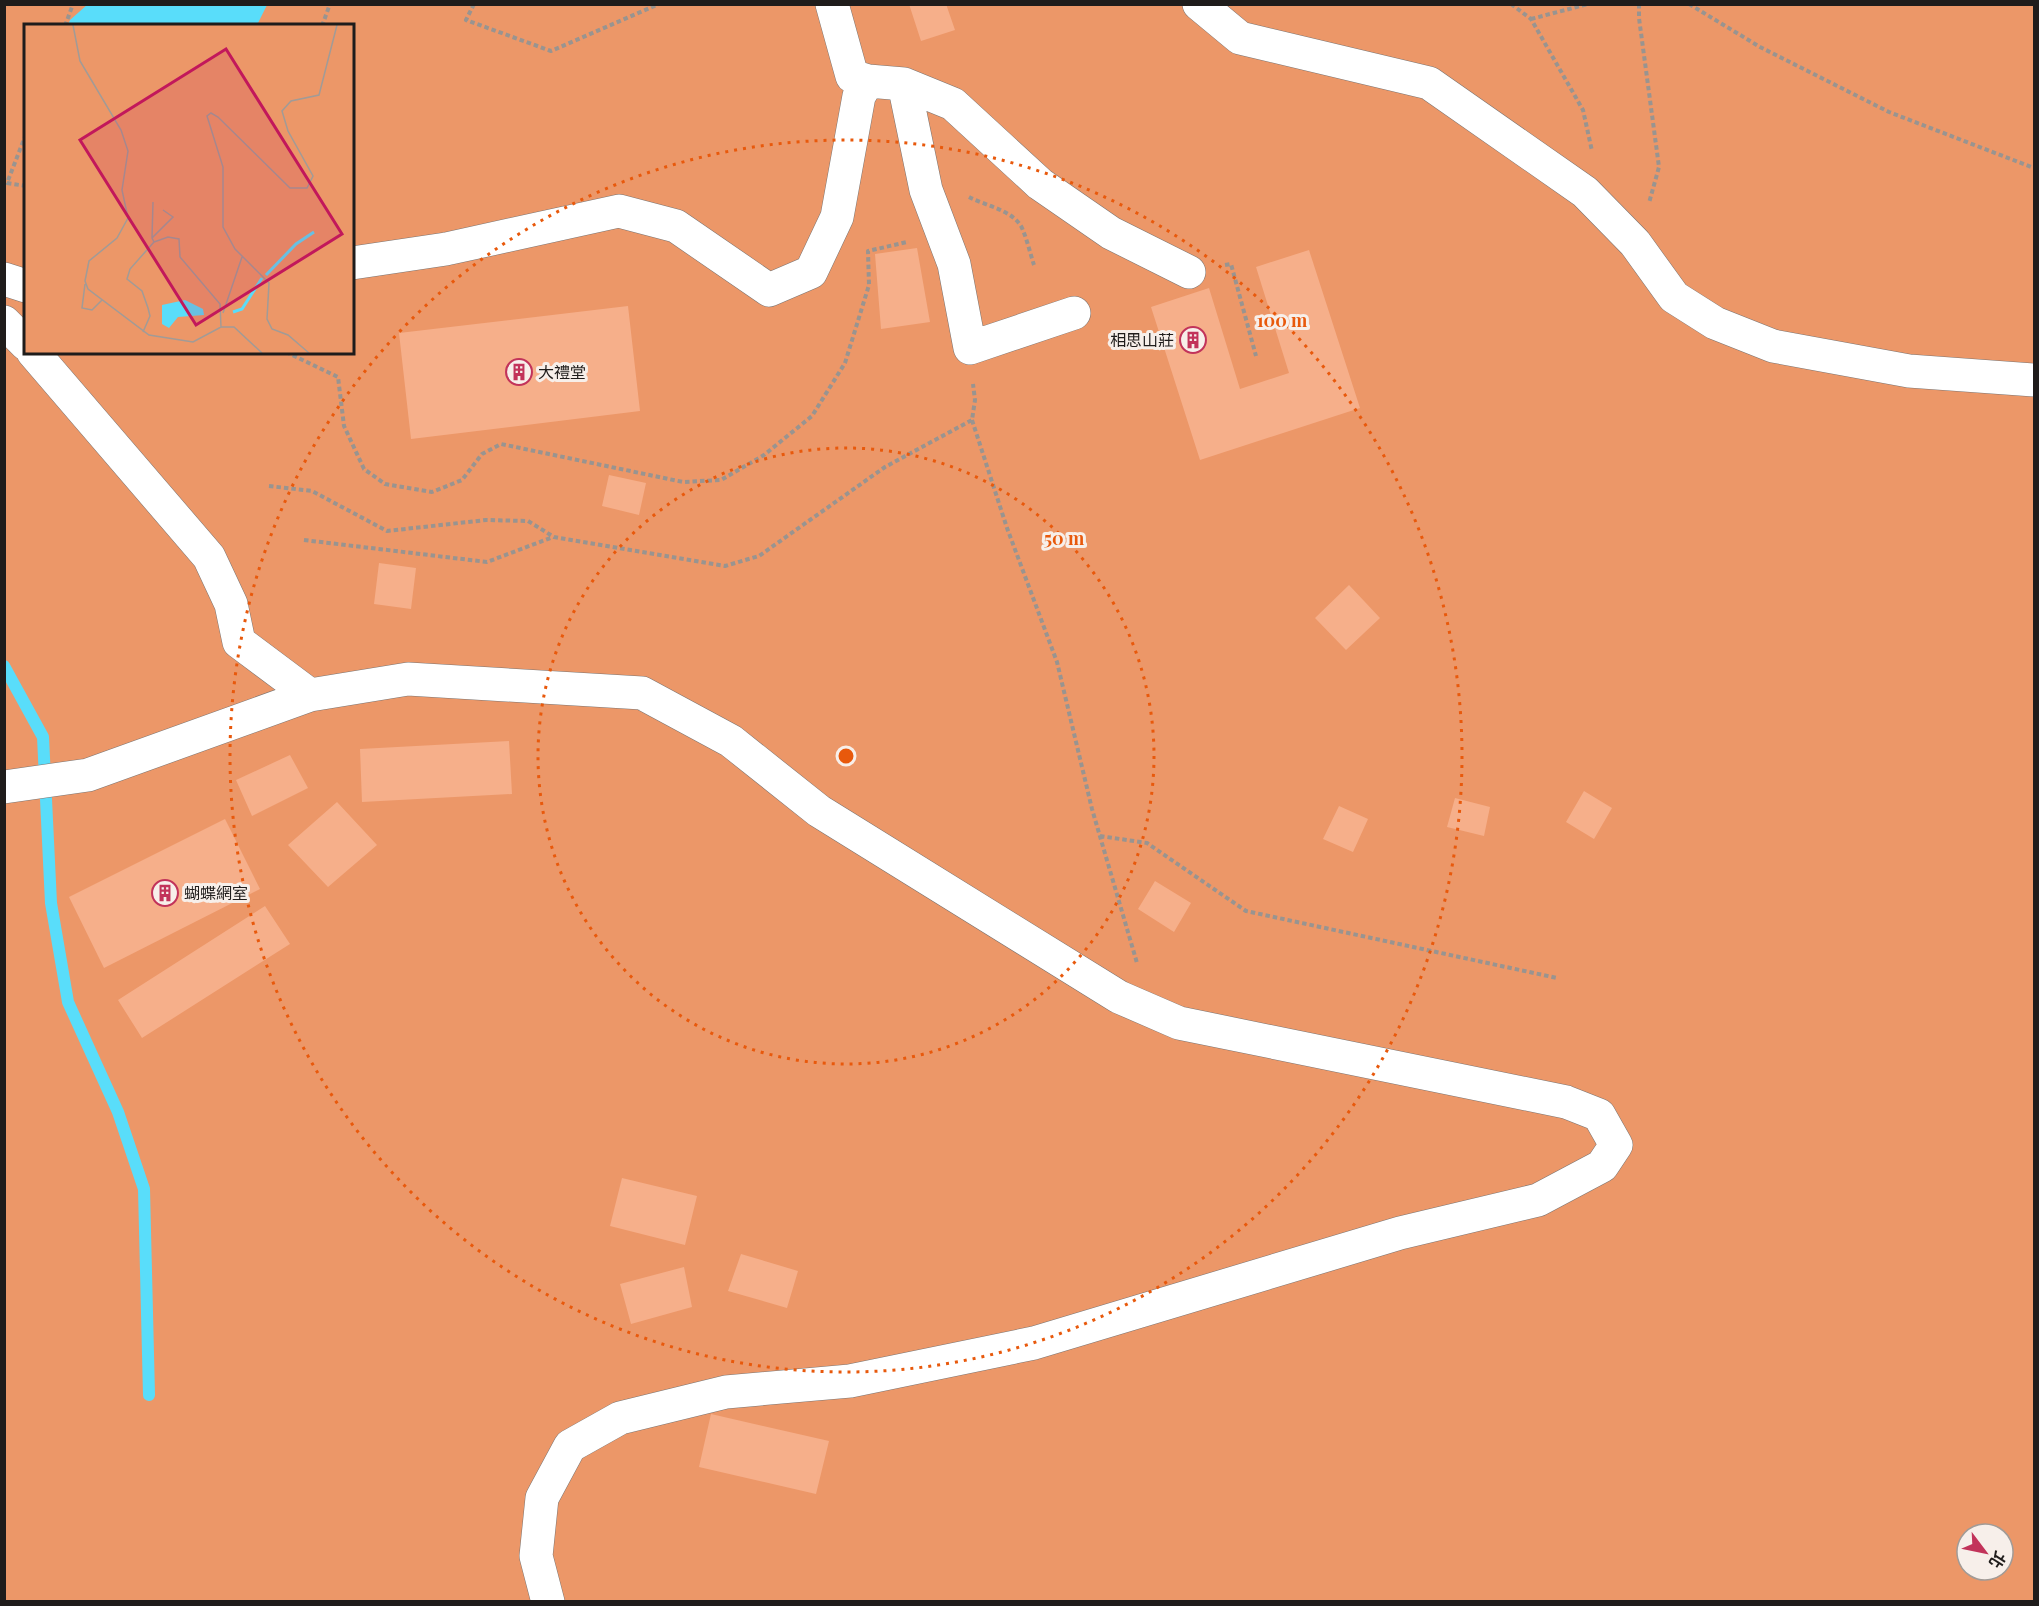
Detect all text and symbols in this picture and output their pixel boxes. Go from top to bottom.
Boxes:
inset map [24,24,354,354]
text: 100 m [1257,308,1308,332]
building icon: 相思山莊 [1178,325,1208,355]
place label: 相思山莊 [1110,329,1174,350]
building icon: 大禮堂 [504,357,534,387]
place label: 大禮堂 [538,361,586,382]
text: 50 m [1044,526,1085,550]
centre of rings [836,746,856,766]
building icon: 蝴蝶網室 [150,878,180,908]
place label: 蝴蝶網室 [184,882,248,903]
north arrow [1955,1522,2015,1582]
text: 北 [1985,1548,2011,1573]

